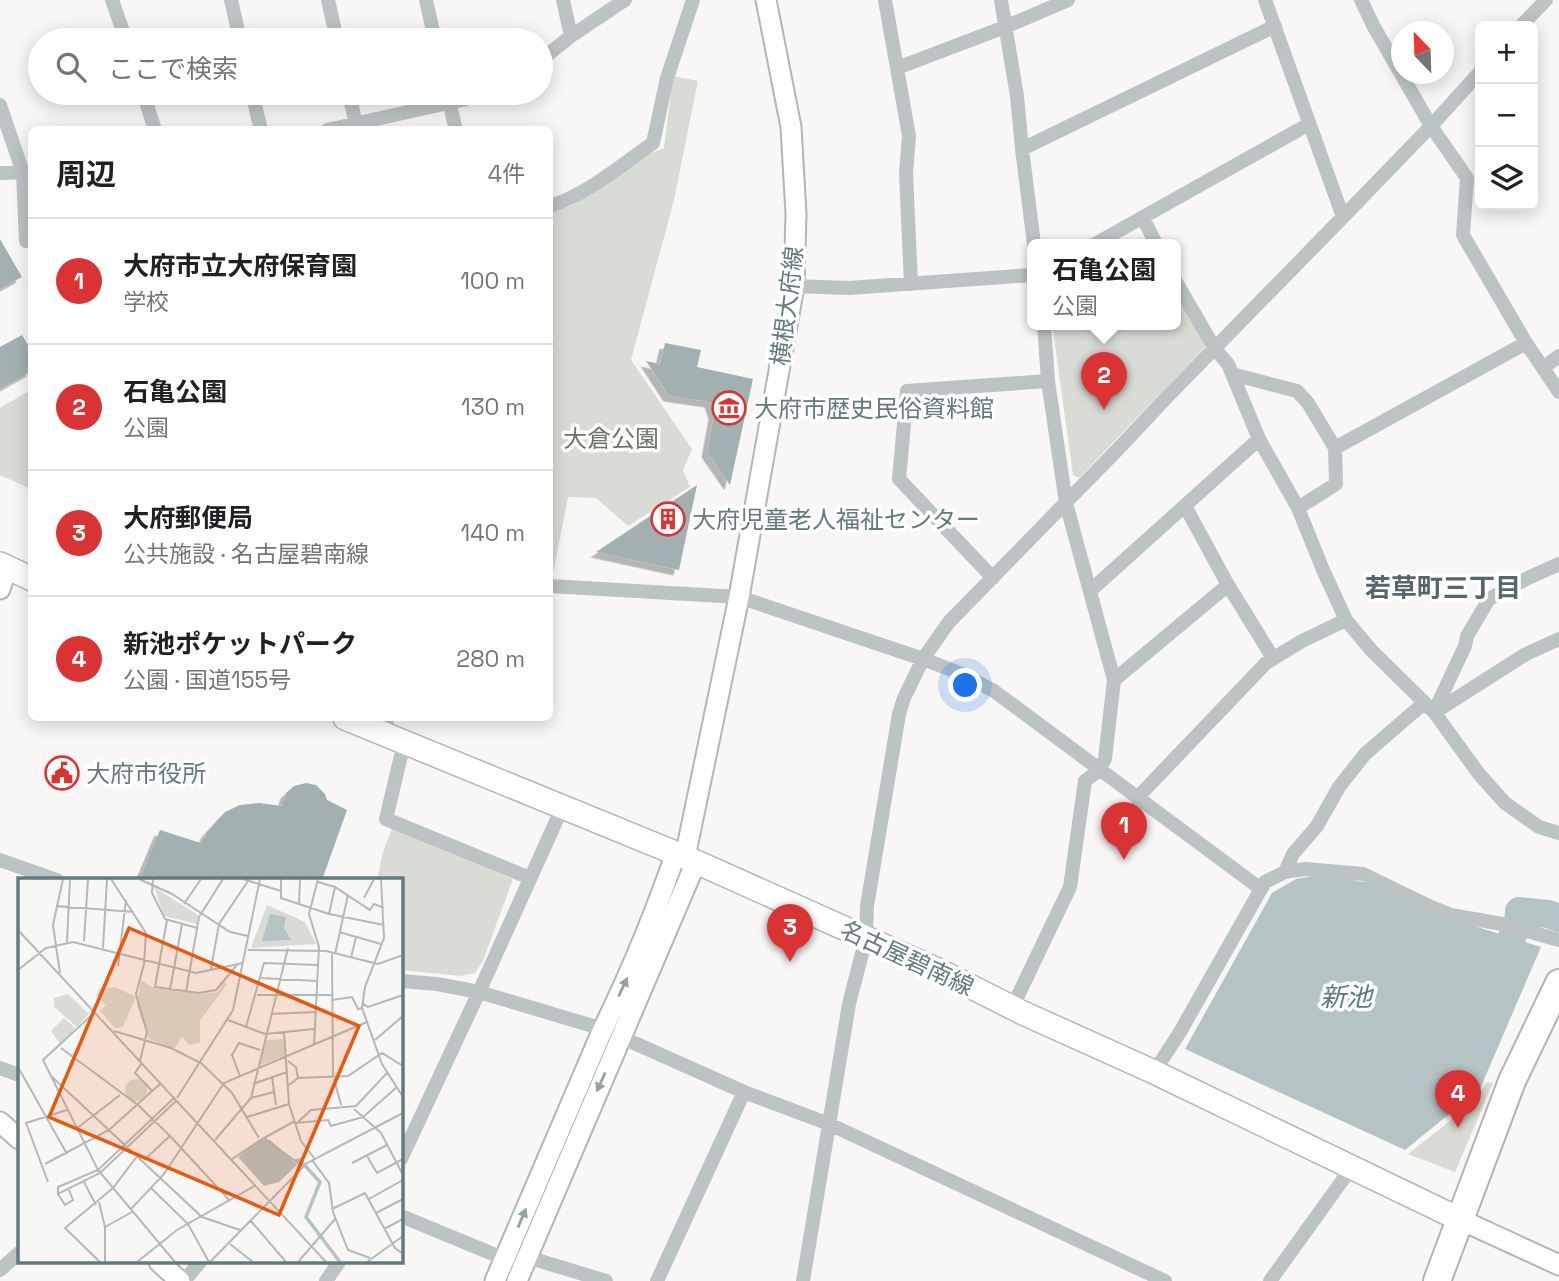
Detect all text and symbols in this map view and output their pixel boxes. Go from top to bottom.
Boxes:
north arrow [1391,21,1454,84]
map controls [1475,21,1538,210]
button: + [1475,21,1538,84]
search box [28,28,553,105]
icon: search [52,48,90,86]
text: ここで検索 [108,52,238,86]
button: − [1475,84,1538,147]
button: layers [1475,147,1538,210]
text: 周辺 [56,155,116,194]
text: 4件 [488,159,525,189]
popup [1027,239,1181,330]
street label: 横根大府線 [764,245,810,367]
text: 大府市立大府保育園 [123,249,357,283]
text: 石亀公園 [1052,253,1156,287]
text: 1 [74,266,84,296]
text: 100 m [460,266,525,296]
text: 学校 [123,287,169,317]
text: 公園 [1052,291,1098,321]
pin: 2 [1081,352,1127,410]
text: 石亀公園 [123,375,227,409]
museum icon: 大府市歴史民俗資料館 [710,389,748,427]
text: 2 [72,392,86,422]
text: 130 m [461,392,525,422]
place label: 大府市歴史民俗資料館 [754,393,994,424]
text: 公園 [123,413,169,443]
park label: 大倉公園 [563,423,659,454]
building icon: 大府児童老人福祉センター [649,500,687,538]
text: 大府郵便局 [123,501,253,535]
place label: 大府児童老人福祉センター [692,504,980,535]
text: 3 [72,518,86,548]
text: 140 m [461,518,525,548]
text: 公共施設 · 名古屋碧南線 [123,539,369,569]
district label: 若草町三丁目 [1365,571,1521,605]
text: 新池ポケットパーク [123,627,357,661]
text: 4 [72,644,86,674]
text: 280 m [456,644,525,674]
text: 公園 · 国道155号 [123,665,291,695]
your location [948,668,982,702]
public building icon: 大府市役所 [43,754,81,792]
place label: 大府市役所 [86,758,206,789]
pin: 1 [1101,802,1147,860]
inset map [18,878,402,1264]
pin: 3 [767,904,813,962]
street label: 名古屋碧南線 [835,914,979,1002]
one-way arrow [618,977,629,998]
water label: 新池 [1320,980,1375,1014]
pin: 4 [1435,1070,1481,1128]
one-way arrow [595,1072,607,1092]
one-way arrow [517,1208,528,1229]

